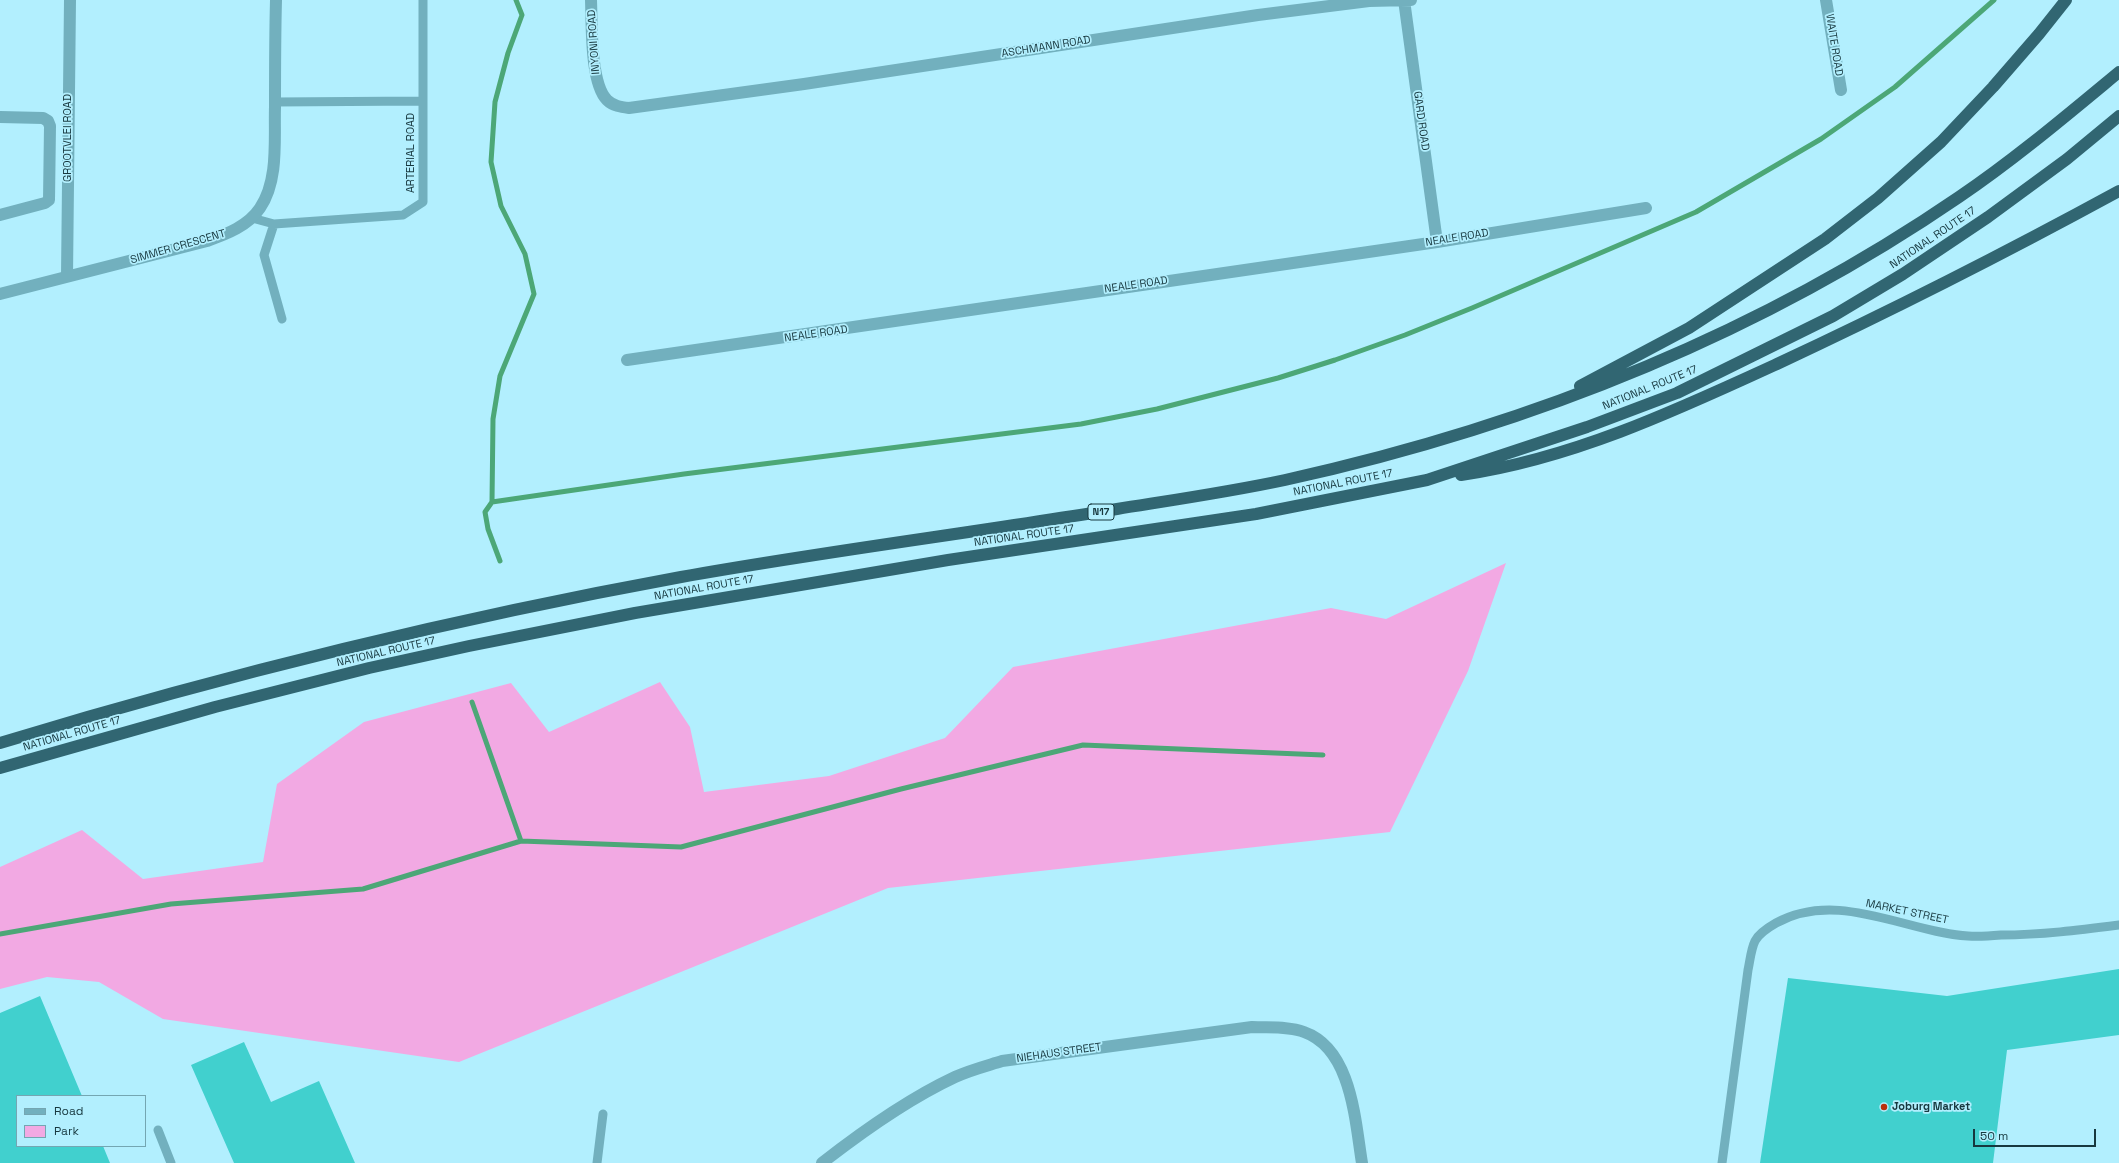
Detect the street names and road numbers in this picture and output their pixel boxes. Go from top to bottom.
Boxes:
street label: INYONI ROAD [585,9,603,75]
street label: WAITE ROAD [1823,13,1845,77]
street label: ASCHMANN ROAD [1000,33,1092,61]
street label: GARD ROAD [1410,91,1432,151]
street label: GROOTVLEI ROAD [61,94,75,182]
street label: ARTERIAL ROAD [404,113,418,193]
street label: NATIONAL ROUTE 17 [1887,204,1979,272]
street label: NEALE ROAD [1424,226,1490,250]
street label: SIMMER CRESCENT [129,227,227,267]
street label: NEALE ROAD [1103,274,1169,296]
street label: NEALE ROAD [783,323,849,345]
street label: NATIONAL ROUTE 17 [1601,363,1699,413]
street label: NATIONAL ROUTE 17 [1292,467,1394,499]
road number: N17 [1088,504,1114,520]
street label: NATIONAL ROUTE 17 [973,522,1075,550]
street label: NATIONAL ROUTE 17 [653,573,755,603]
street label: NATIONAL ROUTE 17 [335,634,437,670]
street label: NATIONAL ROUTE 17 [22,714,122,754]
street label: MARKET STREET [1864,897,1950,927]
street label: NIEHAUS STREET [1016,1040,1102,1066]

